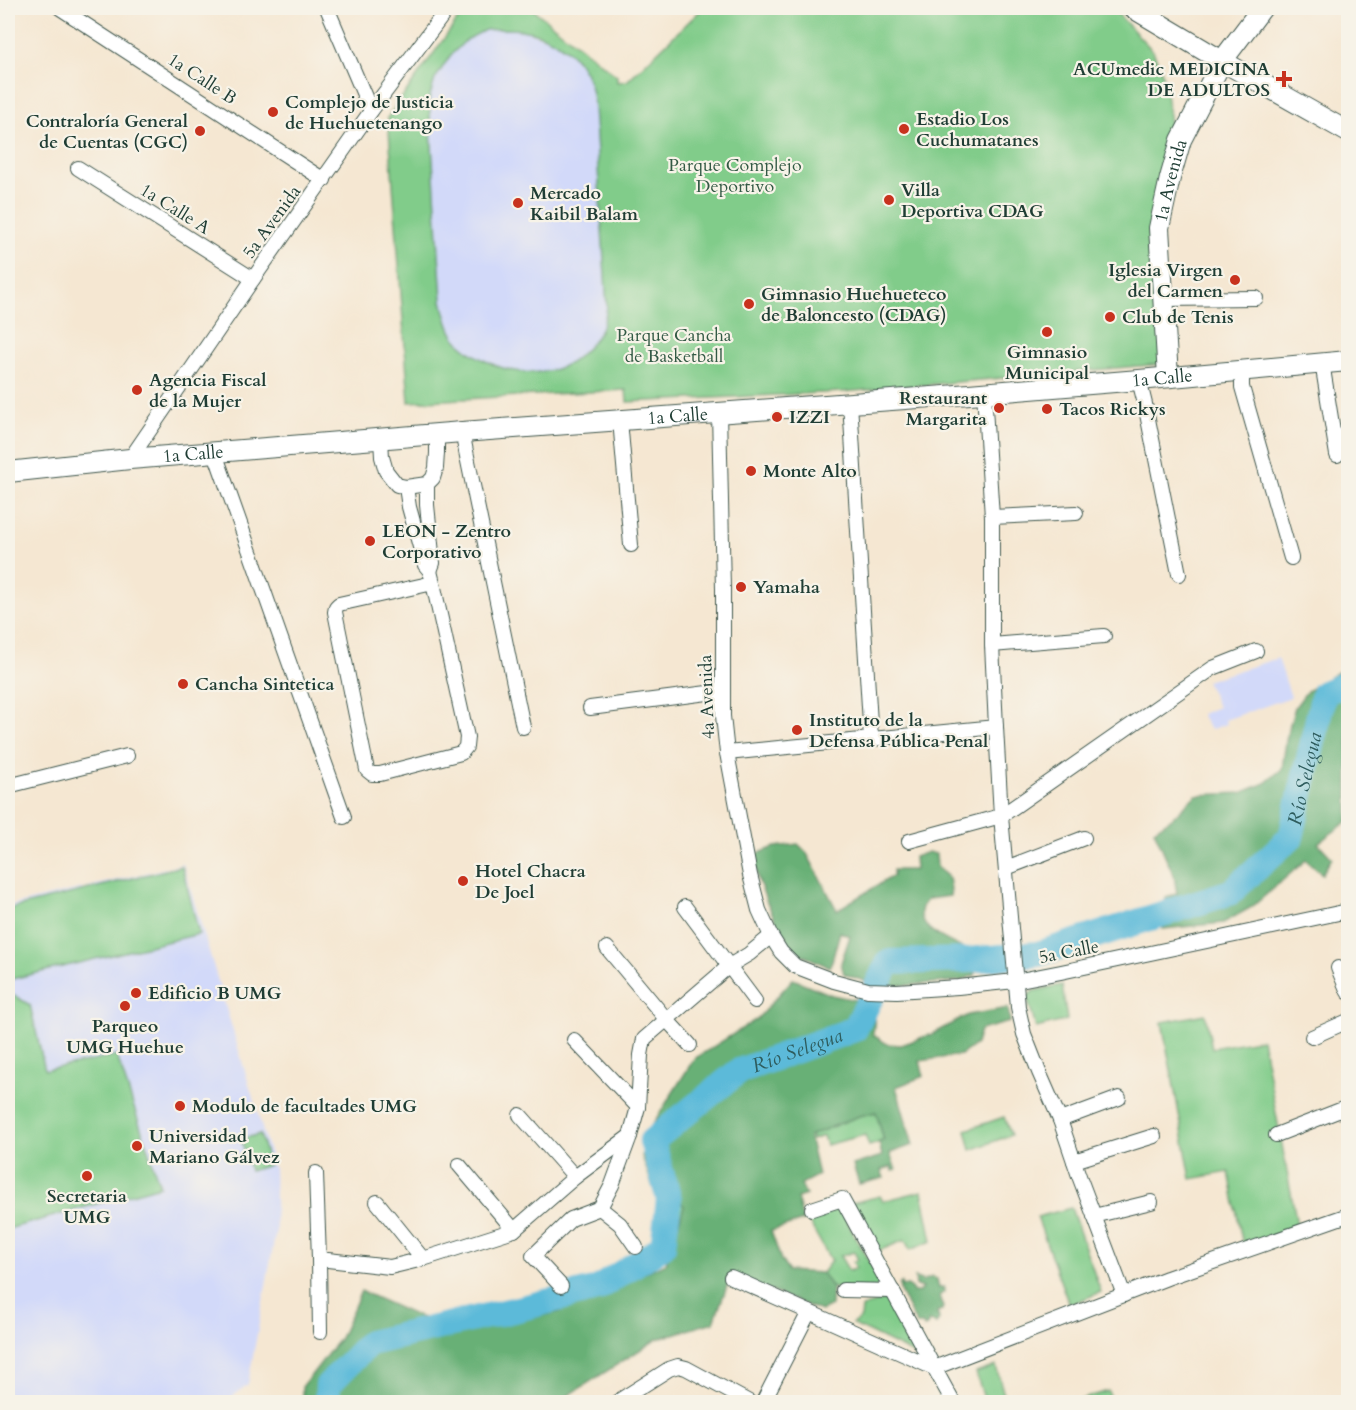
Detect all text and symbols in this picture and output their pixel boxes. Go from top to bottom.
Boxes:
street label: 1a Calle B [163,47,241,111]
place label: ACUmedic MEDICINA DE ADULTOS [1073,57,1270,103]
marker: ACUmedic MEDICINA DE ADULTOS [1275,70,1293,88]
place label: Complejo de Justicia de Huehuetenango [285,90,454,136]
marker: Complejo de Justicia de Huehuetenango [266,105,280,119]
place label: Estadio Los Cuchumatanes [916,107,1039,153]
place label: Contraloría General de Cuentas (CGC) [26,109,188,155]
marker: Estadio Los Cuchumatanes [897,122,911,136]
marker: Contraloría General de Cuentas (CGC) [193,124,207,138]
street label: 1a Avenida [1148,136,1193,224]
park label: Parque Complejo Deportivo [668,153,802,199]
street label: 1a Calle A [135,178,215,240]
place label: Villa Deportiva CDAG [901,178,1044,224]
street label: 5a Avenida [237,180,307,264]
place label: Mercado Kaibil Balam [530,181,639,227]
marker: Villa Deportiva CDAG [882,193,896,207]
marker: Mercado Kaibil Balam [511,196,525,210]
place label: Iglesia Virgen del Carmen [1108,258,1223,304]
marker: Iglesia Virgen del Carmen [1228,273,1242,287]
place label: Gimnasio Huehueteco de Baloncesto (CDAG) [761,282,947,328]
marker: Gimnasio Huehueteco de Baloncesto (CDAG) [742,297,756,311]
place label: Club de Tenis [1122,305,1234,330]
marker: Club de Tenis [1103,310,1117,324]
park label: Parque Cancha de Basketball [616,323,732,369]
marker: Gimnasio Municipal [1040,325,1054,339]
place label: Gimnasio Municipal [1005,340,1089,386]
street label: 1a Calle [1131,363,1194,393]
place label: Agencia Fiscal de la Mujer [149,368,267,414]
marker: Agencia Fiscal de la Mujer [130,383,144,397]
place label: Restaurant Margarita [899,386,988,432]
place label: Tacos Rickys [1059,397,1166,422]
street label: 1a Calle [646,401,709,431]
marker: Restaurant Margarita [992,401,1006,415]
marker: Tacos Rickys [1040,402,1054,416]
place label: IZZI [789,405,830,430]
marker: IZZI [770,410,784,424]
street label: 1a Calle [162,439,224,469]
place label: Monte Alto [763,459,857,484]
marker: Monte Alto [744,464,758,478]
place label: LEON - Zentro Corporativo [382,519,511,565]
marker: LEON - Zentro Corporativo [363,534,377,548]
place label: Yamaha [753,575,820,600]
marker: Yamaha [734,580,748,594]
street label: 4a Avenida [693,654,721,740]
place label: Cancha Sintetica [195,672,334,697]
marker: Cancha Sintetica [176,677,190,691]
place label: Instituto de la Defensa Pública Penal [809,708,988,754]
marker: Instituto de la Defensa Pública Penal [790,723,804,737]
water label: Río Selegua [1281,729,1328,828]
place label: Hotel Chacra De Joel [475,859,586,905]
marker: Hotel Chacra De Joel [456,874,470,888]
street label: 5a Calle [1037,934,1101,970]
place label: Edificio B UMG [148,981,282,1006]
marker: Edificio B UMG [129,986,143,1000]
marker: Parqueo UMG Huehue [118,999,132,1013]
place label: Parqueo UMG Huehue [66,1014,184,1060]
water label: Río Selegua [748,1021,846,1079]
place label: Modulo de facultades UMG [192,1094,417,1119]
marker: Modulo de facultades UMG [173,1099,187,1113]
place label: Universidad Mariano Gálvez [149,1124,280,1170]
marker: Universidad Mariano Gálvez [130,1139,144,1153]
marker: Secretaria UMG [80,1169,94,1183]
place label: Secretaria UMG [47,1184,127,1230]

